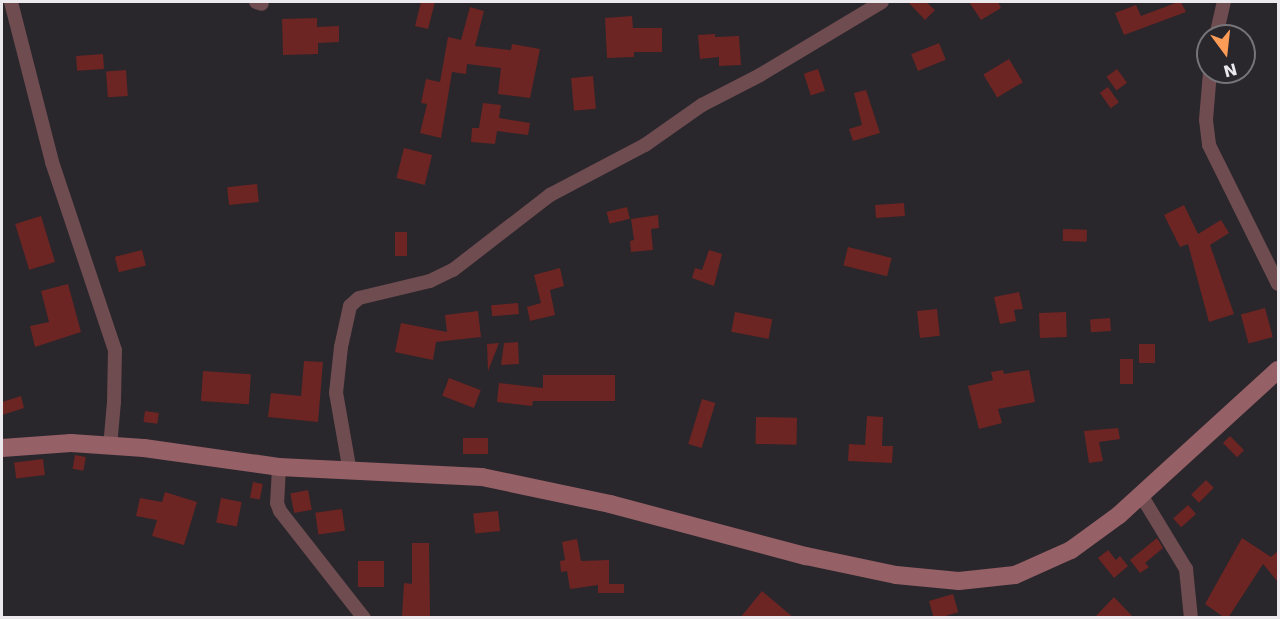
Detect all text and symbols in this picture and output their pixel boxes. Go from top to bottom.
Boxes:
north arrow [1196,24,1256,84]
text: N [1221,59,1239,81]

